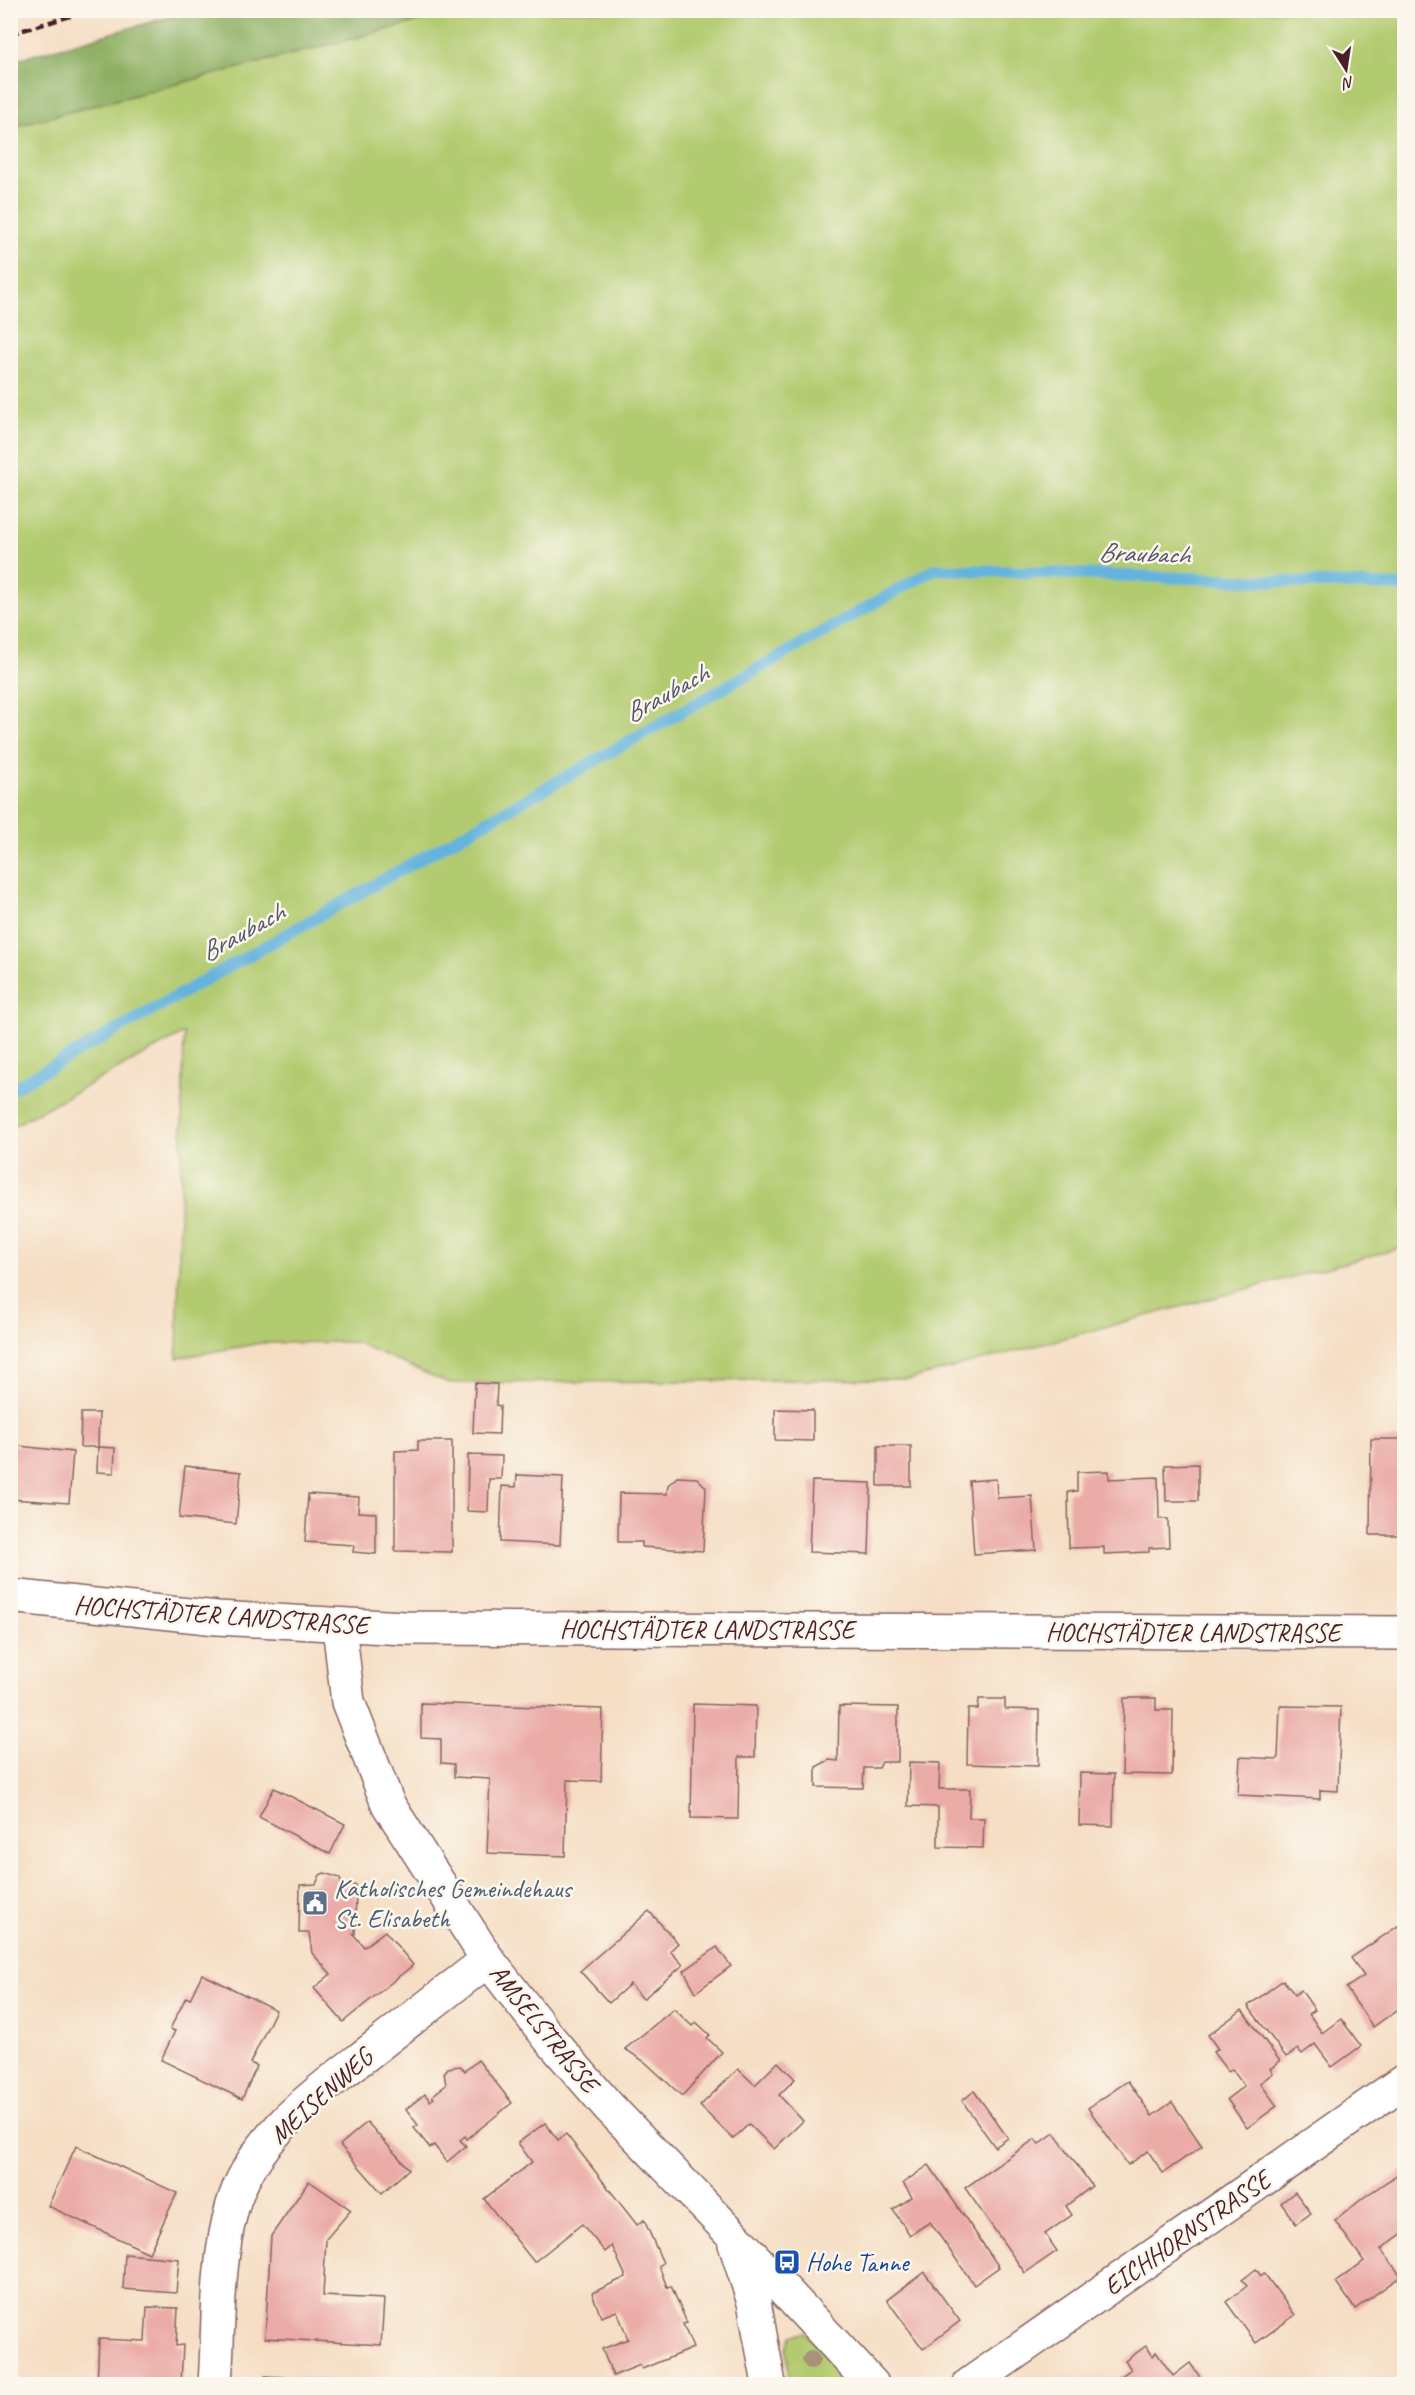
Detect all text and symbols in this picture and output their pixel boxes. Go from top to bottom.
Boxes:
north arrow [1316,39,1376,99]
text: N [1339,72,1356,94]
water label: Braubach [1098,534,1192,572]
water label: Braubach [618,655,716,730]
water label: Braubach [194,894,292,969]
street label: HOCHSTÄDTER LANDSTRASSE [73,1588,372,1642]
street label: HOCHSTÄDTER LANDSTRASSE [560,1613,858,1646]
street label: HOCHSTÄDTER LANDSTRASSE [1046,1616,1344,1649]
place label: Katholisches Gemeindehaus St. Elisabeth [334,1872,573,1935]
public building icon: Katholisches Gemeindehaus St. Elisabeth [300,1888,330,1918]
street label: AMSELSTRASSE [482,1957,608,2101]
street label: MEISENWEG [263,2039,382,2151]
street label: EICHHORNSTRASSE [1097,2161,1280,2303]
place label: Hohe Tanne [806,2246,911,2279]
bus stop icon: Hohe Tanne [772,2247,802,2277]

